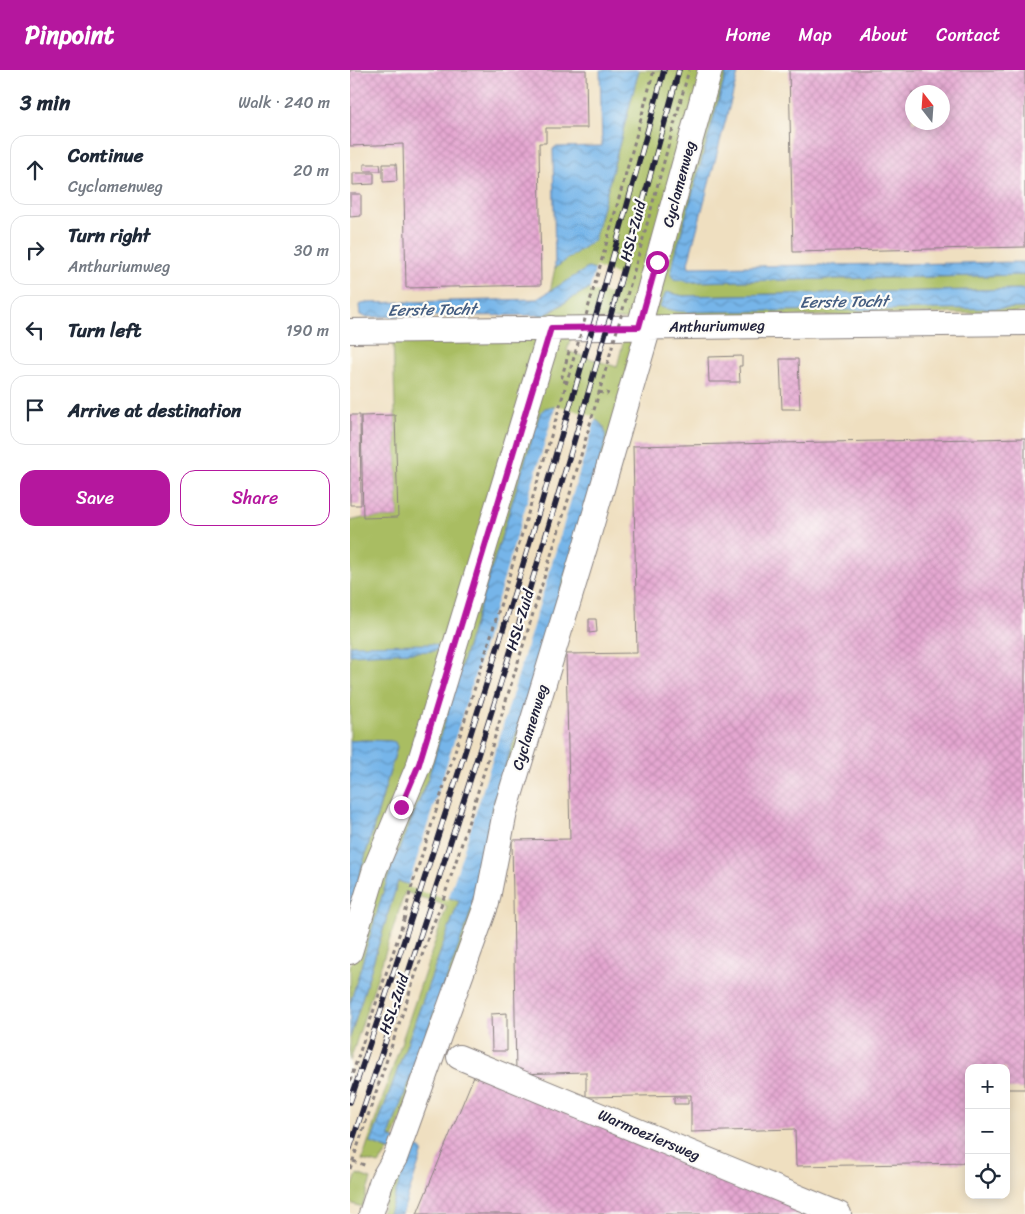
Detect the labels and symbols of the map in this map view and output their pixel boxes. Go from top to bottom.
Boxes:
north arrow [905,85,950,130]
street label: Cyclamenweg [655,137,703,230]
street label: HSL-Zuid [612,197,654,264]
route start [646,251,669,274]
water label: Eerste Tocht [800,286,891,317]
water label: Eerste Tocht [388,294,479,325]
street label: Anthuriumweg [668,312,766,340]
street label: HSL-Zuid [498,585,542,654]
street label: Cyclamenweg [505,680,556,773]
route end [390,796,413,819]
street label: HSL-Zuid [372,969,417,1038]
street label: Warmoeziersweg [594,1102,705,1168]

